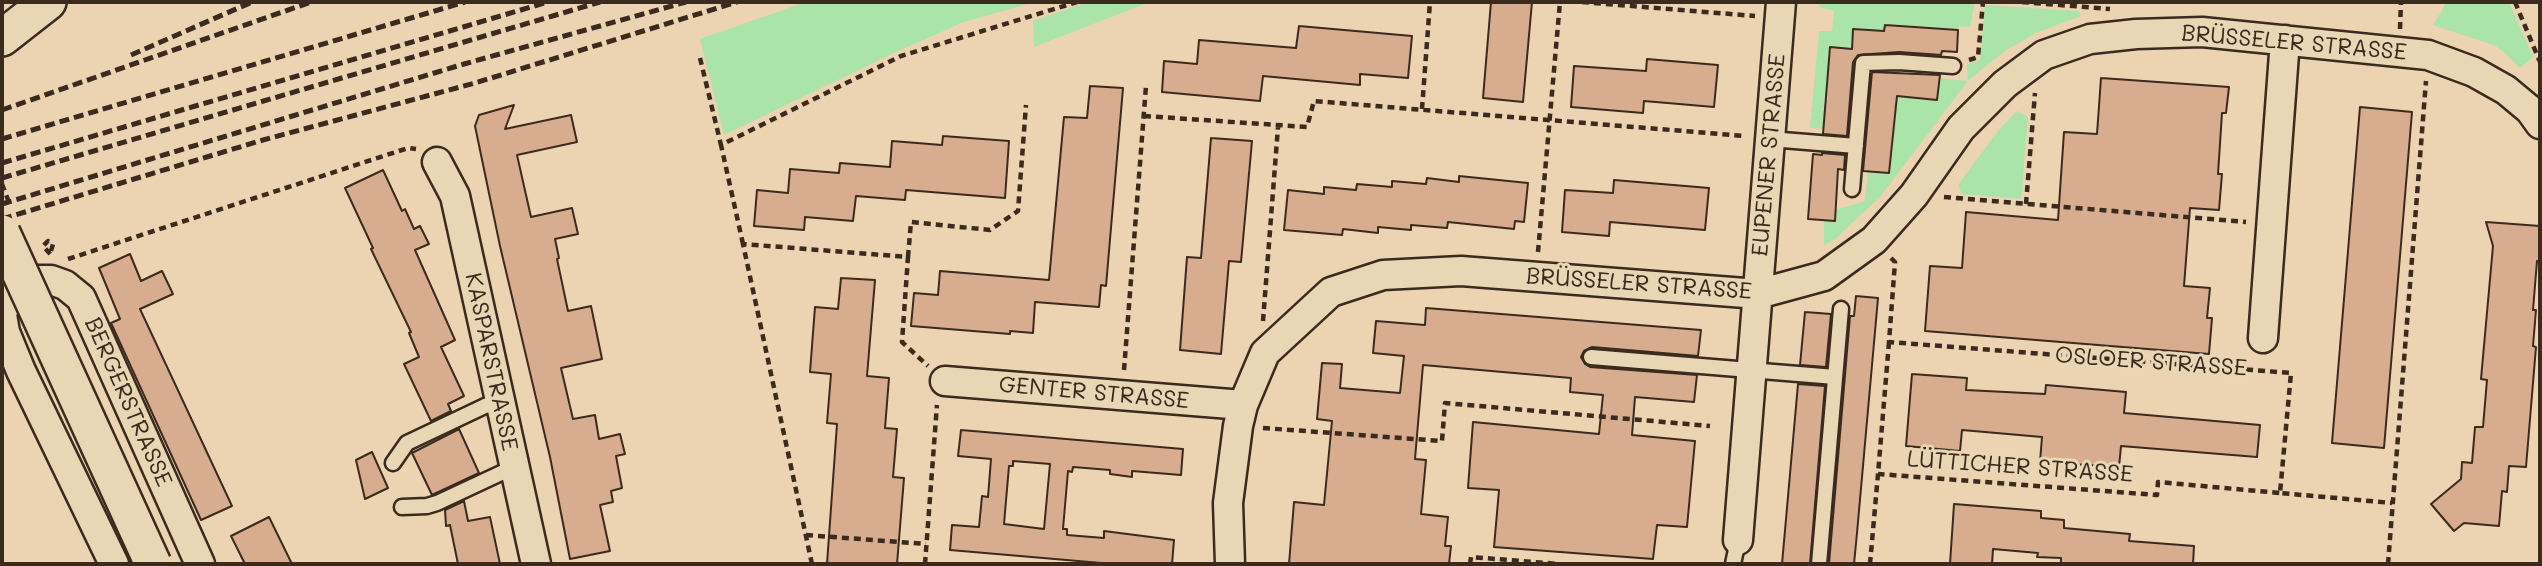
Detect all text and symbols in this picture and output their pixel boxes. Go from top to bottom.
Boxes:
street label: BRÜSSELER STRASSE [2180,19,2408,67]
street label: EUPENER STRASSE [1746,52,1792,258]
street label: BRÜSSELER STRASSE [1525,262,1753,306]
street label: KASPARSTRASSE [459,271,523,453]
street label: BERGERSTRASSE [78,313,178,491]
street label: OSLOER STRASSE [2054,342,2248,382]
street label: GENTER STRASSE [998,371,1190,415]
street label: LÜTTICHER STRASSE [1906,445,2134,489]

